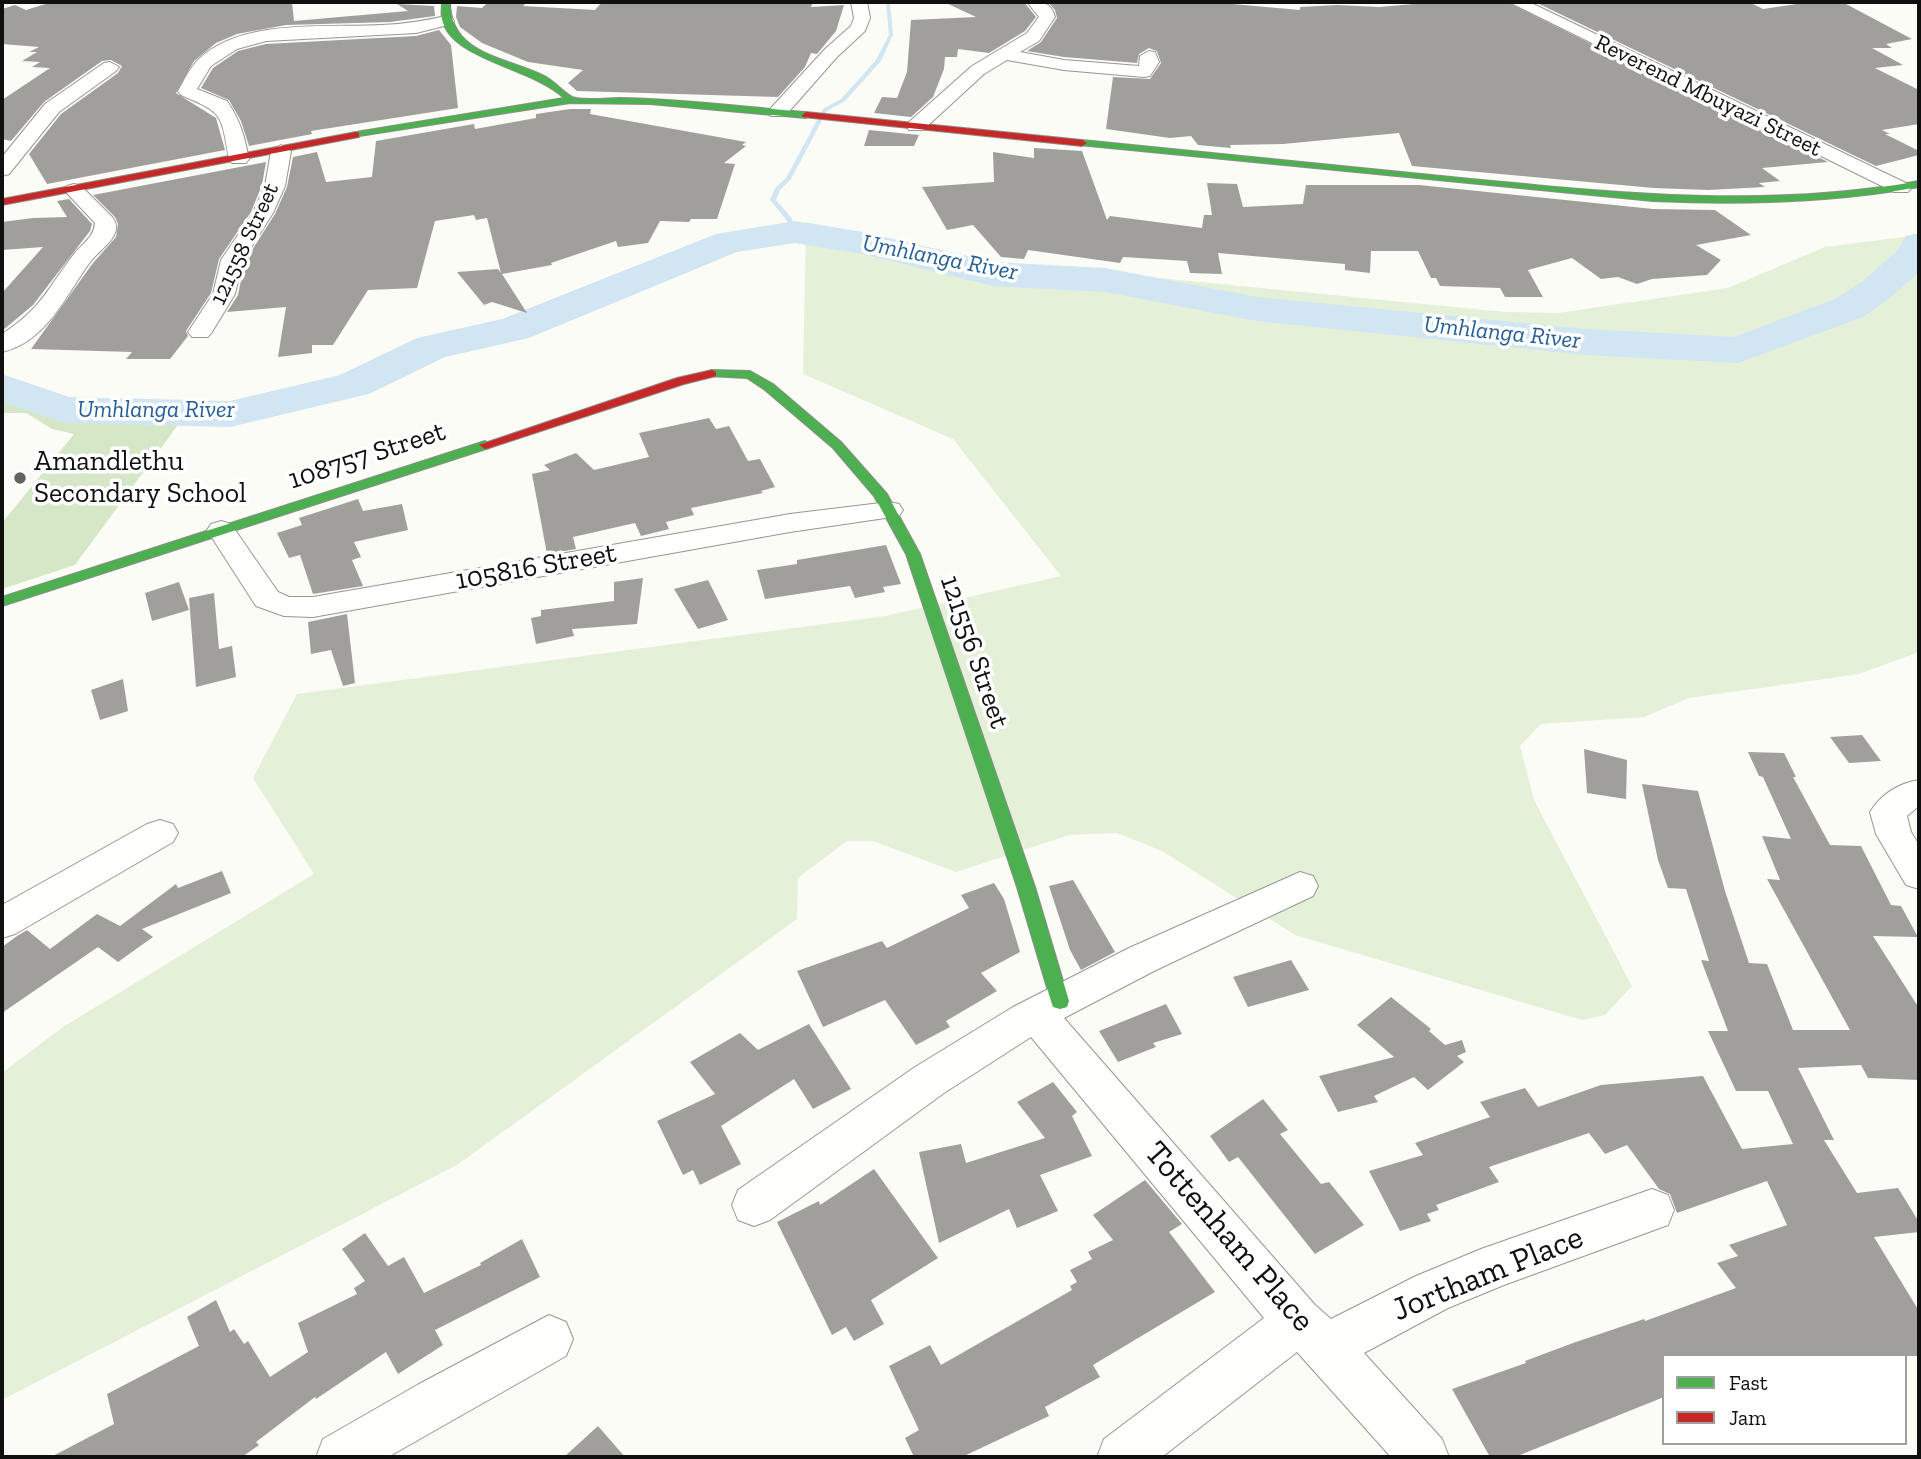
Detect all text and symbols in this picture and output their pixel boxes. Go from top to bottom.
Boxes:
street label: Reverend Mbuyazi Street [1590,29,1826,163]
street label: 121558 Street [205,179,285,309]
water label: Umhlanga River [860,229,1020,287]
water label: Umhlanga River [1422,310,1582,356]
water label: Umhlanga River [77,396,235,424]
street label: 108757 Street [284,415,450,497]
place label: Amandlethu Secondary School [34,445,246,511]
marker: Amandlethu Secondary School [12,470,28,486]
street label: 105816 Street [453,536,619,598]
street label: 121556 Street [932,571,1016,733]
street label: Tottenham Place [1136,1134,1322,1340]
street label: Jortham Place [1387,1218,1589,1330]
legend [1662,1354,1907,1445]
text: Fast [1729,1370,1768,1395]
text: Jam [1729,1405,1766,1430]

